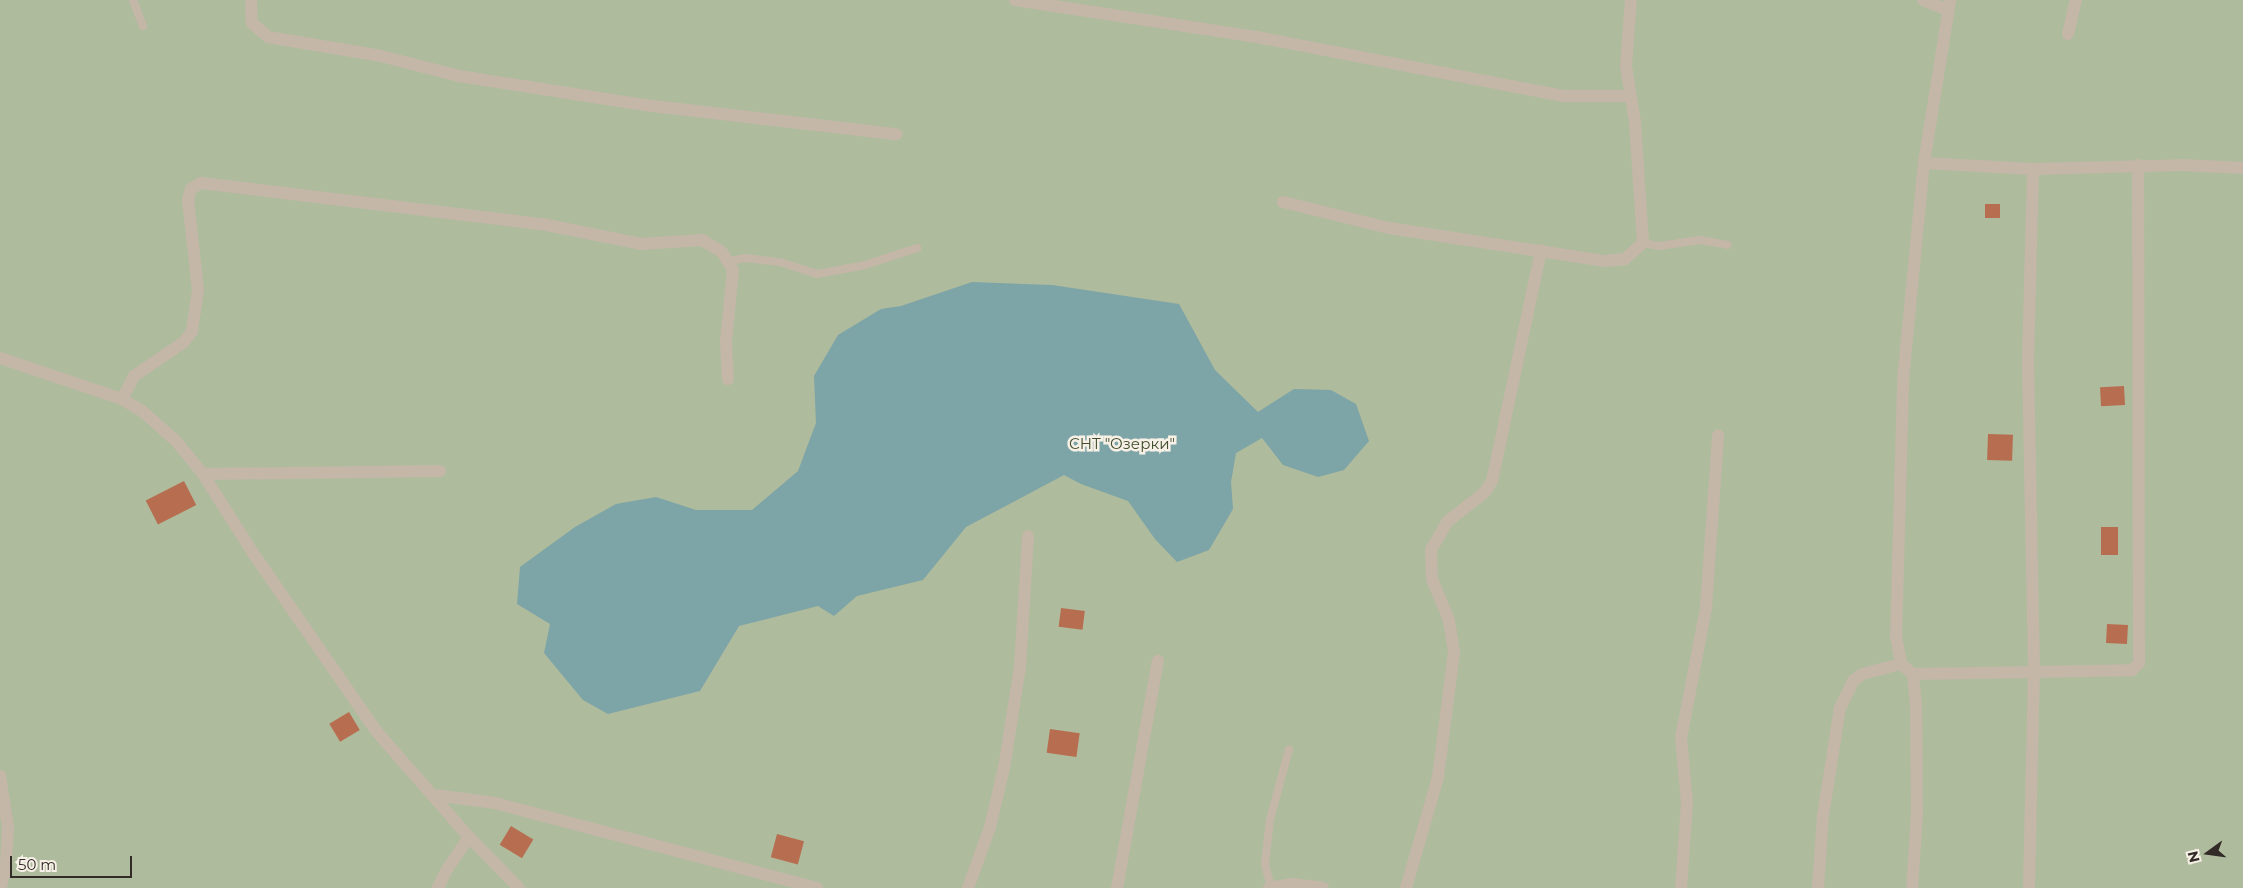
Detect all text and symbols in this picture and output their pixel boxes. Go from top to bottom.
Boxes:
park label: СНТ "Озерки" [1069,435,1175,453]
north arrow [2183,828,2233,878]
scale bar [12,846,135,878]
text: N [2183,849,2204,864]
text: 50 m [18,855,56,874]

